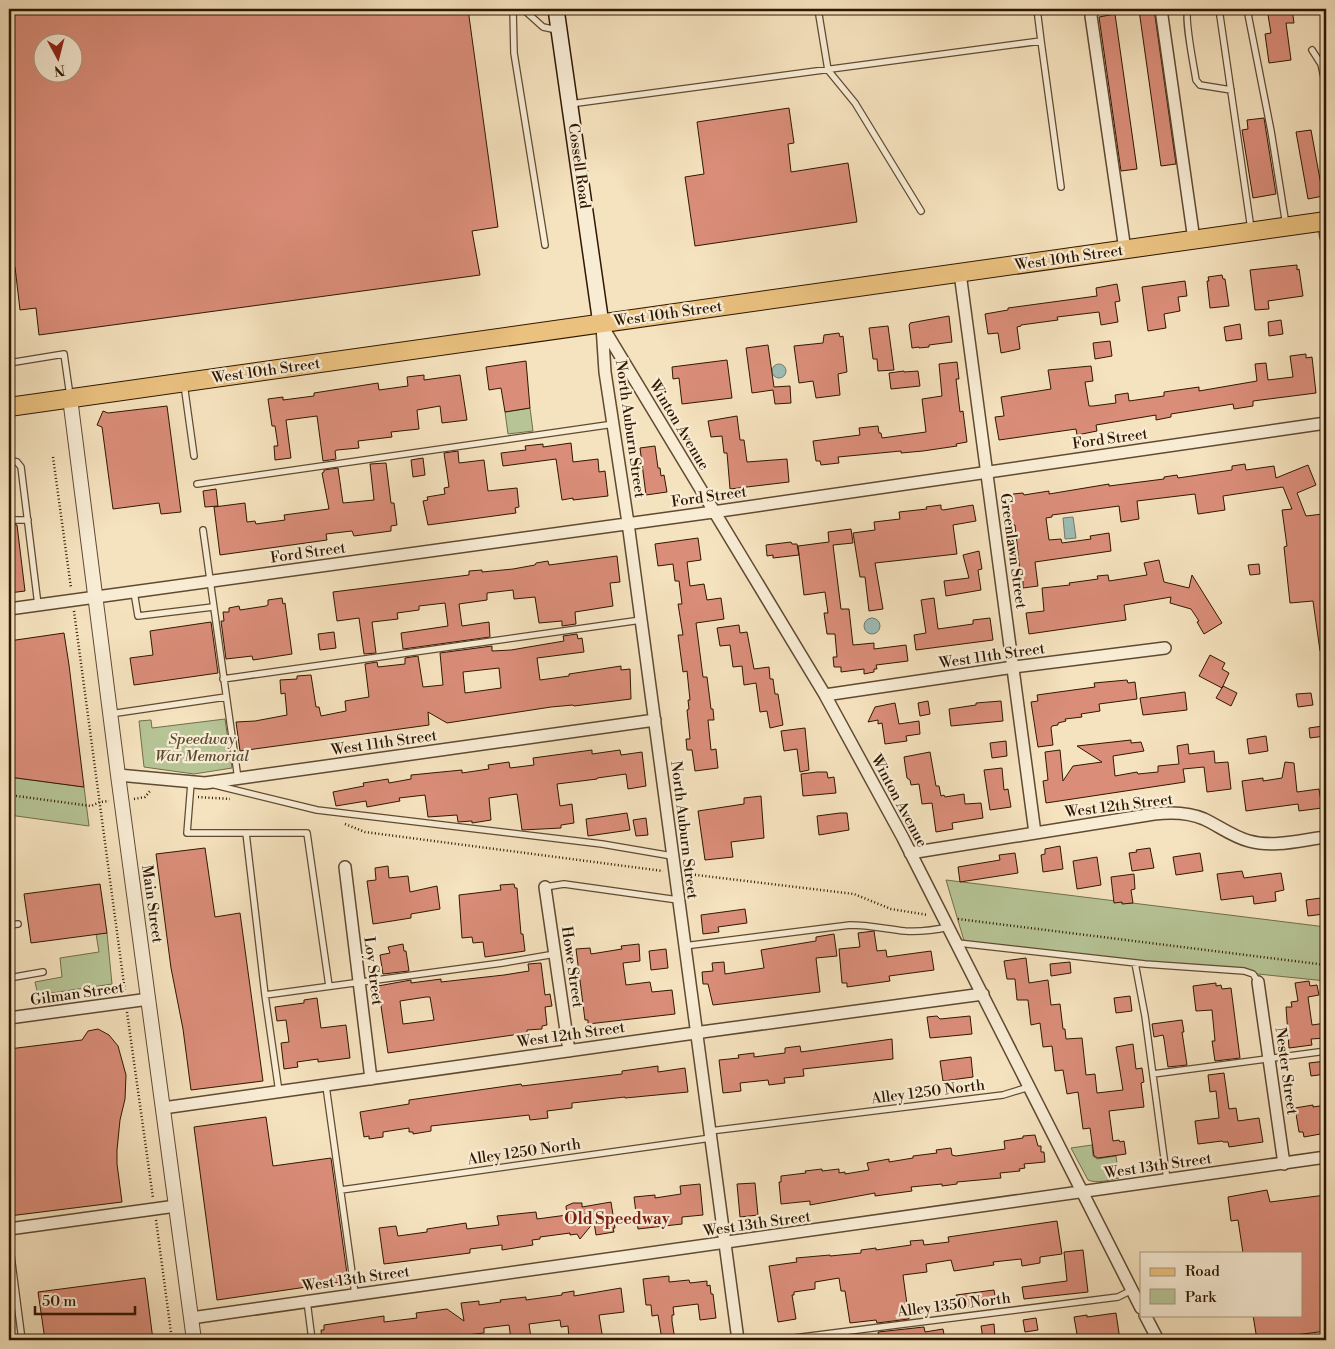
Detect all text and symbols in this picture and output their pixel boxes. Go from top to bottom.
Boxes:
north arrow [32,32,82,82]
text: N [53,60,66,80]
street label: Cossell Road [564,122,594,210]
street label: West 10th Street [1012,241,1125,275]
street label: West 10th Street [611,297,724,331]
street label: West 10th Street [209,354,322,388]
street label: North Auburn Street [611,359,649,500]
street label: Winton Avenue [644,376,713,474]
street label: Ford Street [1071,424,1150,454]
street label: Ford Street [670,482,749,512]
street label: Greenlawn Street [995,492,1031,611]
street label: Ford Street [269,538,348,568]
street label: West 11th Street [937,639,1047,673]
street label: West 11th Street [329,726,439,760]
park label: Speedway War Memorial [155,730,249,766]
street label: Winton Avenue [866,751,931,850]
street label: North Auburn Street [666,760,702,901]
street label: West 12th Street [1063,790,1175,822]
street label: Main Street [137,864,167,945]
street label: Howe Street [557,925,587,1010]
street label: Loy Street [359,936,387,1007]
street label: Gilman Street [29,978,126,1010]
street label: West 12th Street [515,1018,627,1052]
street label: Nester Street [1270,1026,1302,1117]
street label: Alley 1250 North [869,1076,986,1109]
street label: Alley 1250 North [465,1135,582,1170]
street label: West 13th Street [1102,1149,1214,1183]
street label: West 13th Street [701,1207,813,1241]
district label: Old Speedway [564,1209,671,1229]
legend [1140,1252,1302,1316]
street label: West 13th Street [300,1262,412,1296]
text: Road [1185,1262,1220,1281]
scale bar [35,1284,135,1316]
text: Park [1185,1288,1217,1307]
street label: Alley 1350 North [895,1289,1012,1321]
text: 50 m [42,1292,76,1311]

